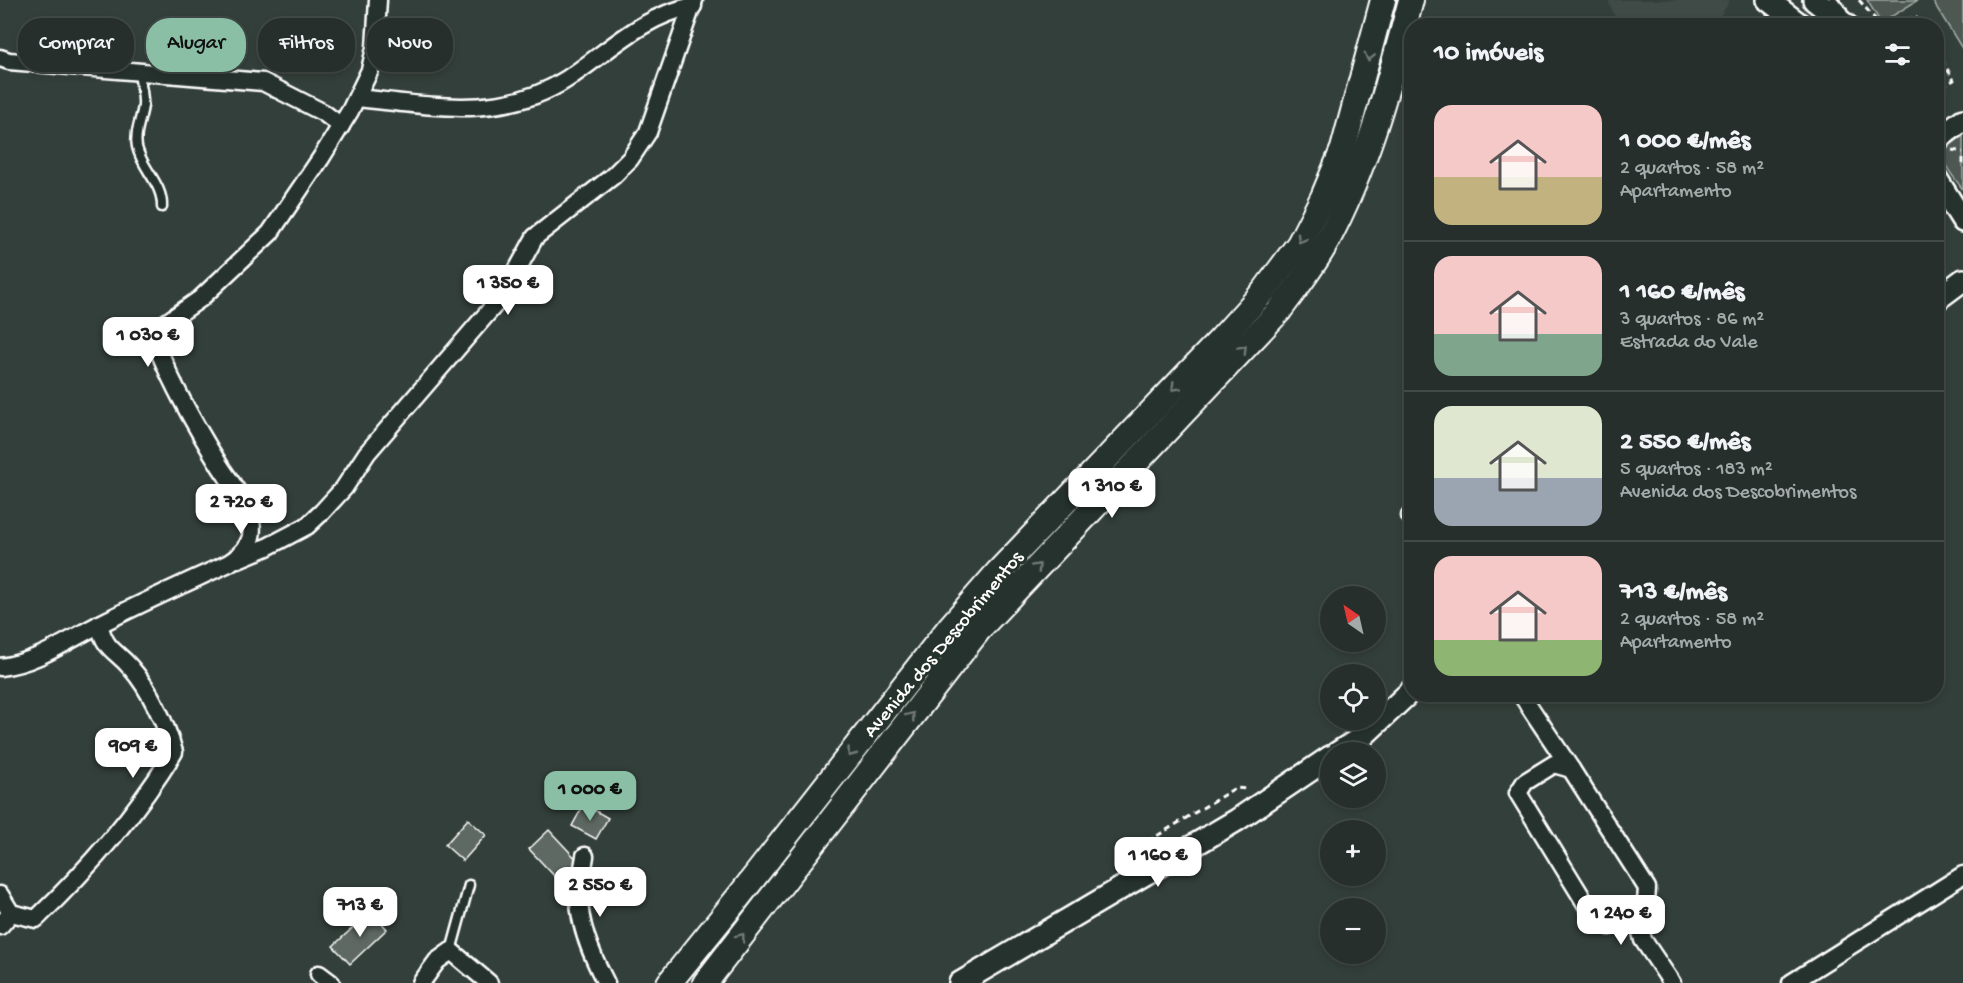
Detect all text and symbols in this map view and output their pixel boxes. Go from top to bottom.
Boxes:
chip: Comprar [18,18,134,72]
chip: Alugar [146,18,246,72]
chip: Filtros [258,18,355,72]
chip: Novo [367,18,453,72]
icon: filters [1881,38,1914,71]
text: 10 imóveis [1434,39,1543,70]
one-way arrow [1363,52,1376,62]
text: 1 000 €/mês [1620,127,1750,158]
icon: home [1482,129,1554,201]
text: 2 quartos · 58 m² [1620,158,1764,181]
text: Apartamento [1620,181,1732,204]
one-way arrow [1297,233,1308,243]
pin: 1 350 € [453,265,563,316]
text: 1 350 € [477,273,539,296]
text: 1 160 €/mês [1620,278,1744,309]
icon: home [1482,280,1554,352]
text: 3 quartos · 86 m² [1620,309,1764,332]
pin: 1 030 € [93,317,203,368]
text: 1 030 € [117,325,179,348]
text: Estrada do Vale [1620,332,1758,355]
one-way arrow [1236,346,1247,356]
one-way arrow [1171,380,1182,390]
text: 2 550 €/mês [1620,428,1750,459]
icon: home [1482,430,1554,502]
text: 5 quartos · 183 m² [1620,459,1773,482]
pin: 1 310 € [1057,468,1167,519]
text: 1 310 € [1082,476,1142,499]
text: Avenida dos Descobrimentos [1620,482,1856,505]
pin: 2 720 € [186,484,296,535]
text: 2 720 € [210,492,272,515]
street label: Avenida dos Descobrimentos [860,547,1030,743]
one-way arrow [1030,564,1041,574]
text: 713 €/mês [1620,578,1727,609]
icon: home [1482,580,1554,652]
north arrow [1320,586,1386,652]
map controls [1320,586,1386,964]
text: 2 quartos · 58 m² [1620,609,1764,632]
text: Apartamento [1620,632,1732,655]
button: locate [1320,664,1386,730]
one-way arrow [903,711,914,722]
pin: 909 € [91,728,175,779]
text: 909 € [109,736,157,759]
button: layers [1320,742,1386,808]
one-way arrow [848,746,859,757]
pin: 1 000 € [535,771,645,822]
text: 1 000 € [558,779,622,802]
button: + [1320,820,1386,886]
pin: 1 160 € [1103,837,1213,888]
text: 1 160 € [1128,845,1188,868]
pin: 2 550 € [545,867,655,918]
text: 2 550 € [568,875,632,898]
pin: 713 € [318,887,402,938]
text: 713 € [337,895,383,918]
pin: 1 240 € [1566,895,1676,946]
button: − [1320,898,1386,964]
text: 1 240 € [1591,903,1651,926]
one-way arrow [734,933,745,944]

